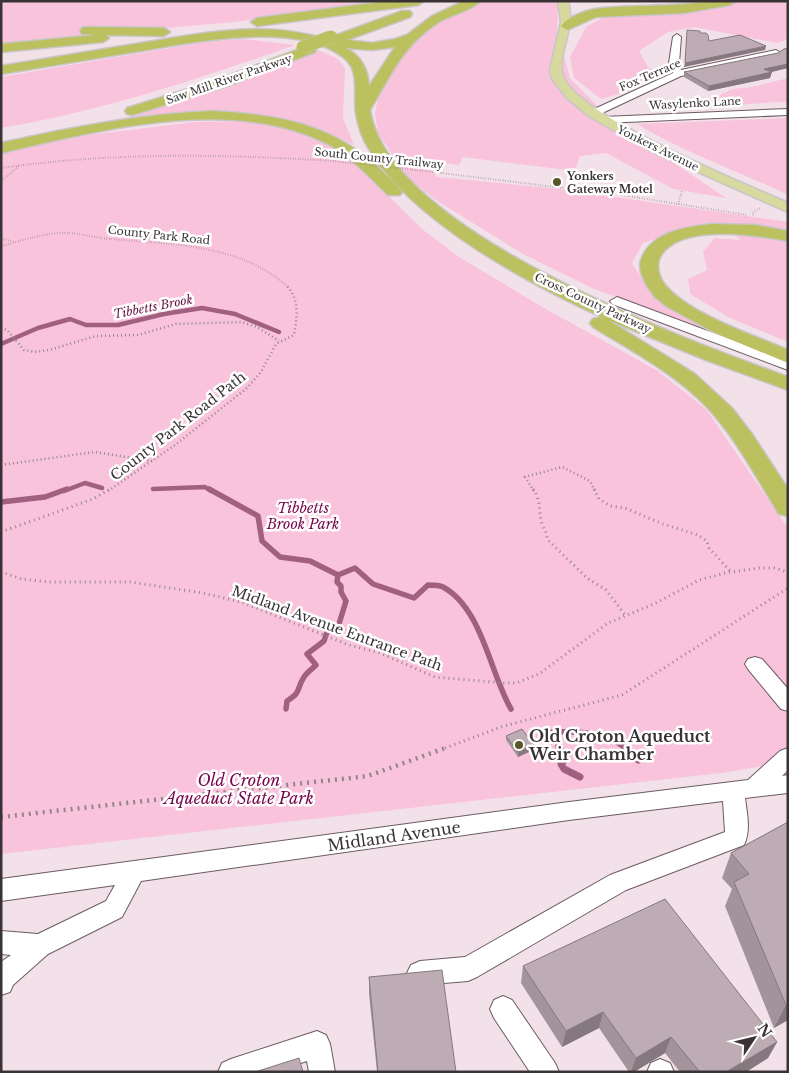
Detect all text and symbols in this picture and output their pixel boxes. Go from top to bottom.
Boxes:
street label: Saw Mill River Parkway [164,51,294,107]
street label: Fox Terrace [617,56,683,94]
street label: Wasylenko Lane [648,94,741,112]
street label: Yonkers Avenue [614,122,701,174]
street label: South County Trailway [314,144,444,172]
place label: Yonkers Gateway Motel [566,169,653,196]
marker: Yonkers Gateway Motel [551,176,563,188]
street label: County Park Road [107,223,211,247]
street label: Cross County Parkway [533,270,653,336]
water label: Tibbetts Brook [112,291,194,322]
street label: County Park Road Path [107,367,250,484]
park label: Tibbetts Brook Park [266,499,339,533]
street label: Midland Avenue Entrance Path [229,581,445,675]
place label: Old Croton Aqueduct Weir Chamber [528,726,711,764]
marker: Old Croton Aqueduct Weir Chamber [513,739,525,751]
park label: Old Croton Aqueduct State Park [162,770,314,808]
street label: Midland Avenue [326,817,462,855]
north arrow [729,1013,779,1063]
text: N [753,1020,776,1041]

